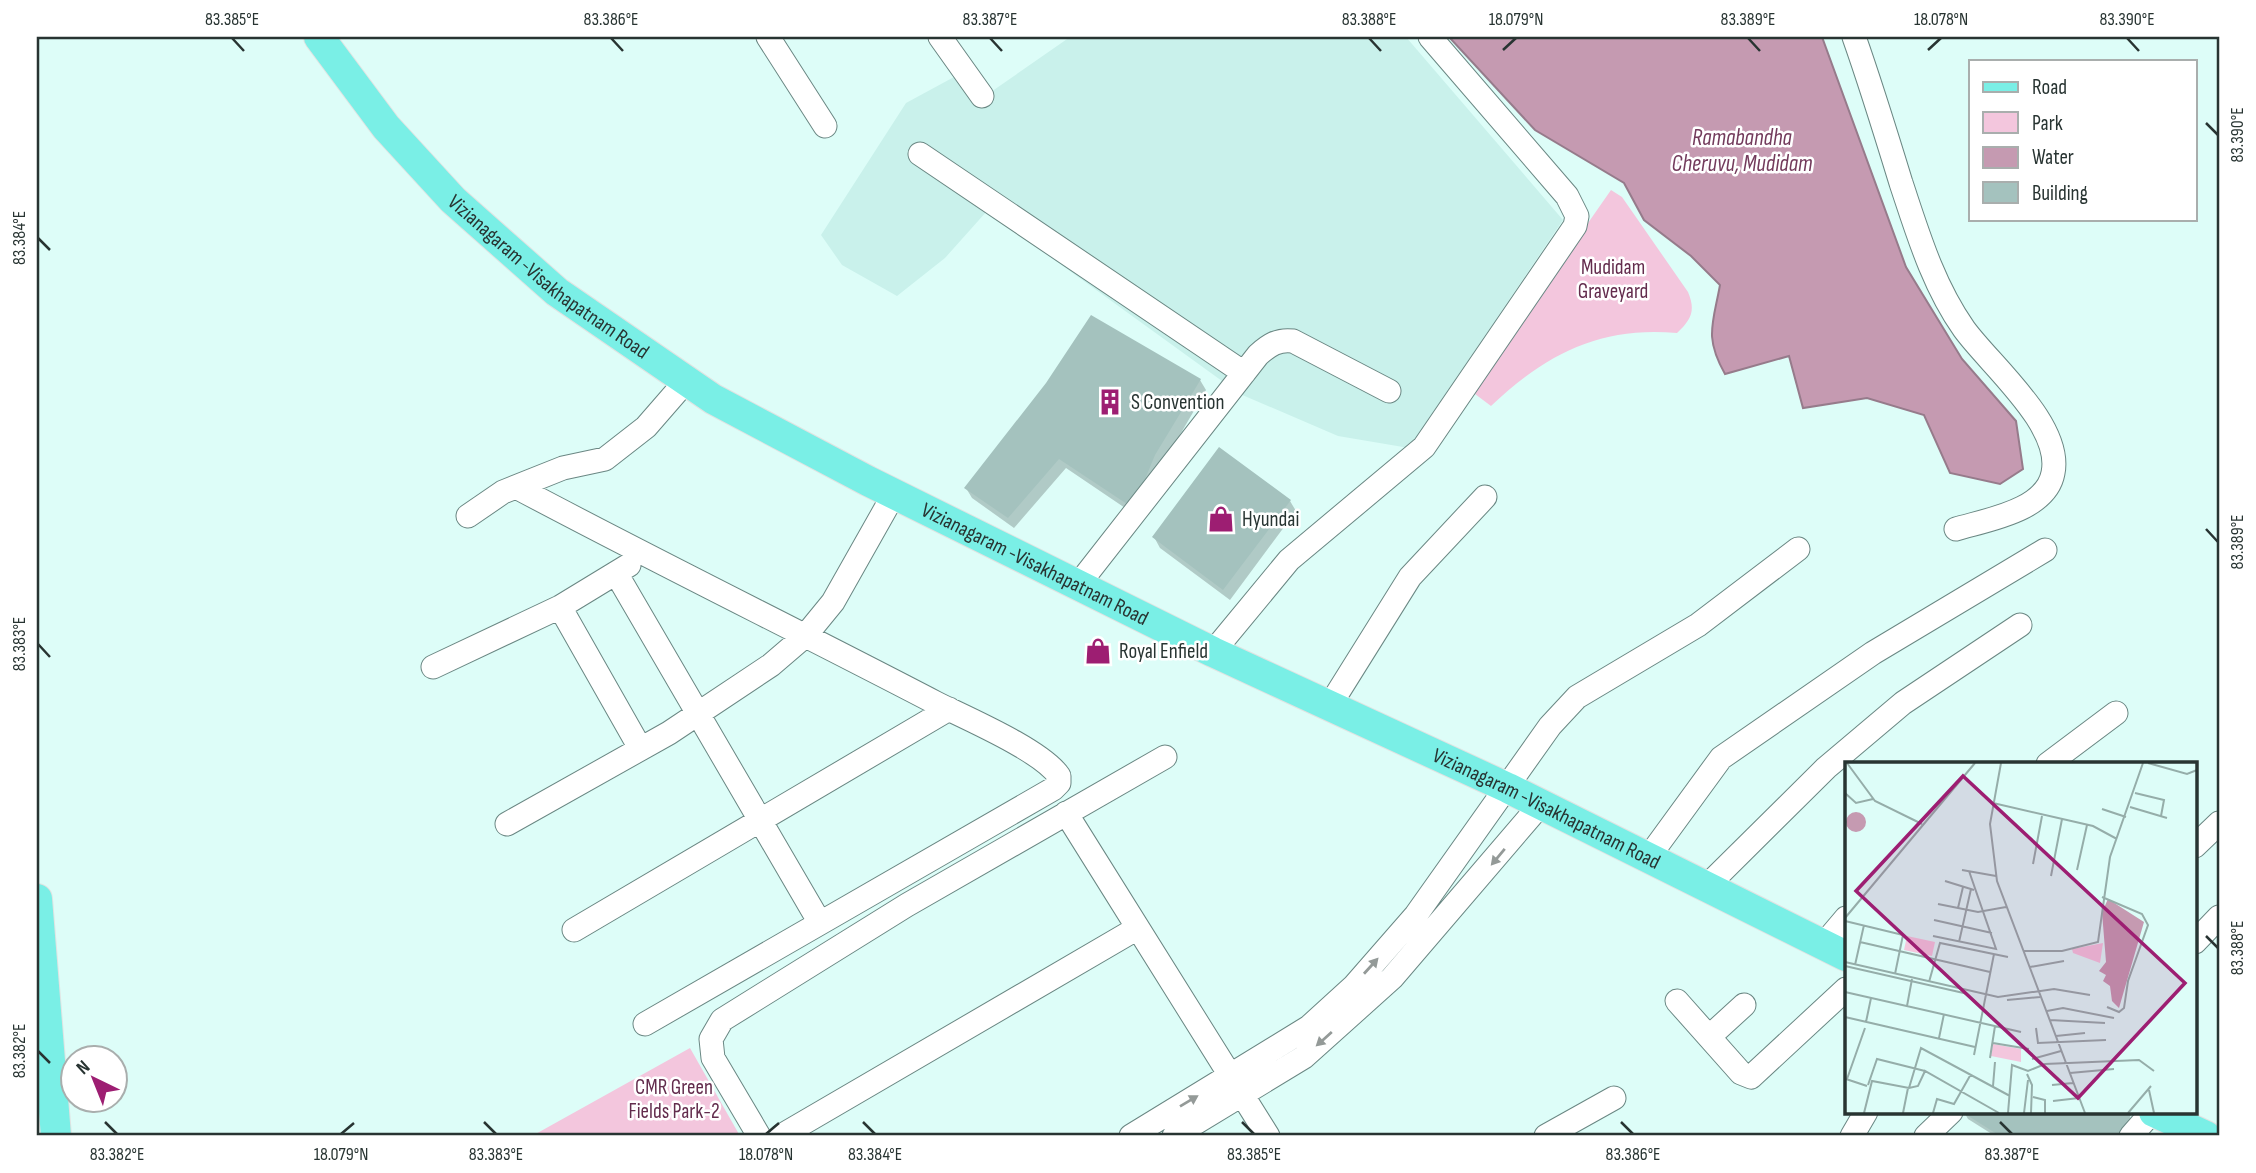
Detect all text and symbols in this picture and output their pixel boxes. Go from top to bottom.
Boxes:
text: 83.385°E [205,9,259,30]
text: 83.386°E [584,9,638,30]
text: 83.387°E [963,9,1017,30]
text: 83.388°E [1342,9,1396,30]
text: 18.079°N [1489,9,1543,30]
text: 83.389°E [1721,9,1776,30]
text: 18.078°N [1914,9,1968,30]
text: 83.390°E [2099,9,2155,30]
legend [1969,60,2196,220]
text: Road [2032,75,2067,100]
text: 83.390°E [2227,107,2248,163]
text: Park [2032,111,2063,136]
water label: Ramabandha Cheruvu, Mudidam [1671,124,1813,178]
text: Water [2032,145,2074,170]
text: Building [2032,181,2088,206]
street label: Vizianagaram -Visakhapatnam Road [443,189,654,364]
text: 83.384°E [9,211,30,265]
park label: Mudidam Graveyard [1578,255,1648,304]
building icon: S Convention [1095,387,1125,417]
place label: S Convention [1131,390,1225,415]
street label: Vizianagaram -Visakhapatnam Road [917,497,1153,631]
shop icon: Hyundai [1206,504,1236,534]
place label: Hyundai [1242,507,1299,532]
text: 83.389°E [2227,515,2248,570]
text: 83.383°E [9,617,30,671]
shop icon: Royal Enfield [1083,636,1113,666]
place label: Royal Enfield [1119,639,1208,664]
street label: Vizianagaram -Visakhapatnam Road [1429,742,1664,874]
inset map [1845,762,2196,1114]
one-way arrow [1490,847,1505,865]
text: 83.388°E [2227,921,2248,975]
one-way arrow [1363,958,1378,975]
text: 83.382°E [9,1024,30,1078]
one-way arrow [1315,1031,1333,1047]
north arrow [60,1044,130,1114]
text: N [72,1056,95,1080]
park label: CMR Green Fields Park-2 [628,1075,720,1124]
one-way arrow [1180,1095,1199,1107]
text: 83.382°E [90,1144,144,1165]
text: 18.079°N [314,1144,368,1165]
text: 83.383°E [469,1144,523,1165]
text: 18.078°N [739,1144,793,1165]
text: 83.384°E [848,1144,902,1165]
text: 83.385°E [1227,1144,1281,1165]
text: 83.386°E [1606,1144,1660,1165]
text: 83.387°E [1985,1144,2039,1165]

